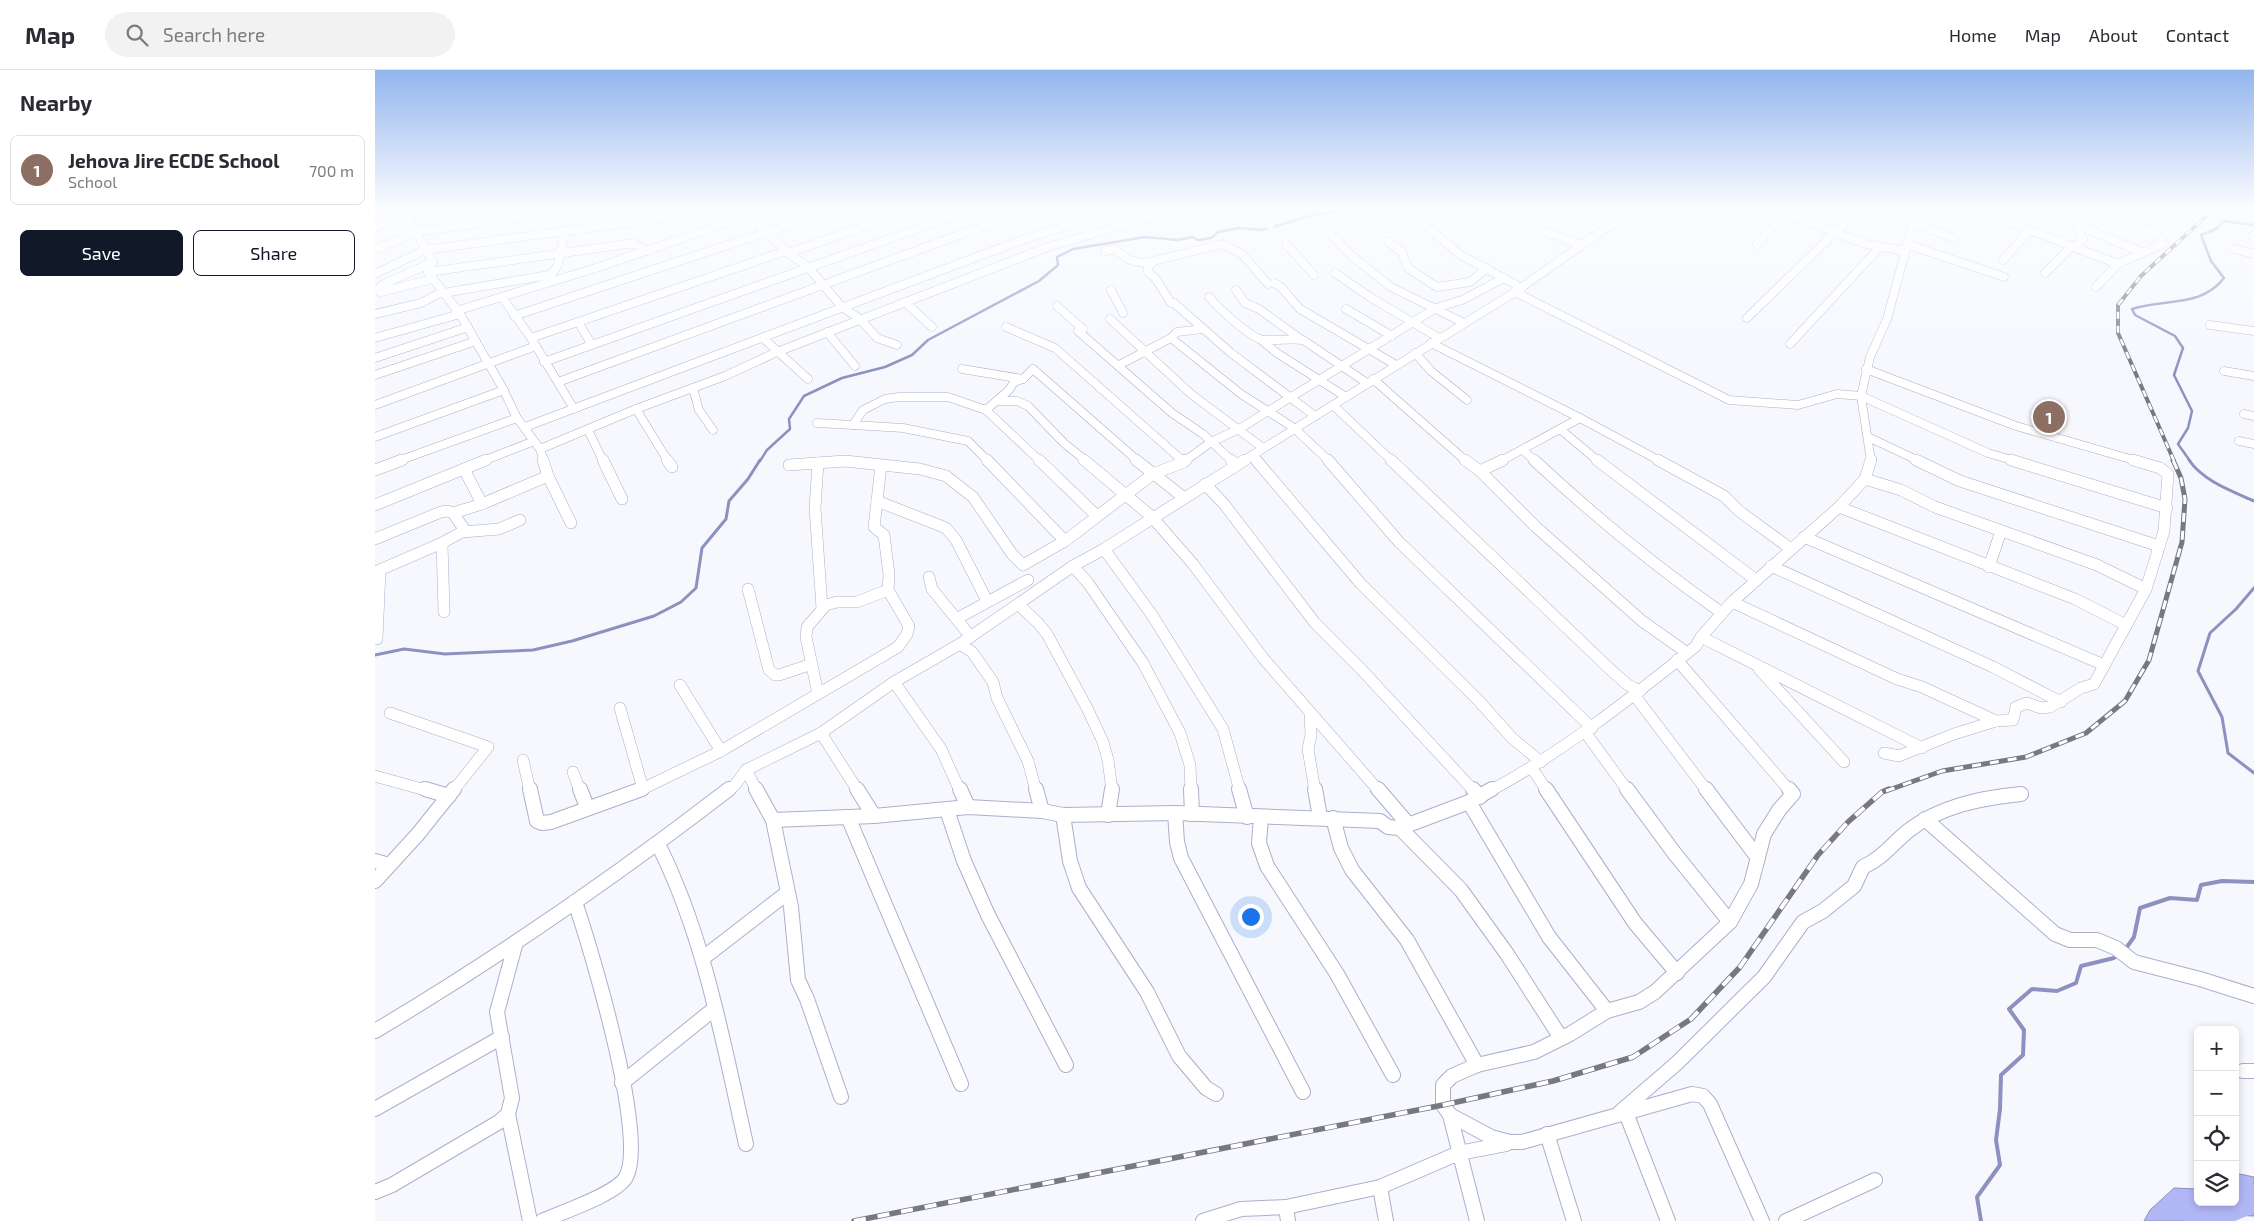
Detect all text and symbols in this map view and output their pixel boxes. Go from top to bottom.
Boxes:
search box [105,12,455,57]
text: Map [25,20,75,49]
icon: search [123,21,151,49]
text: Search here [163,23,265,46]
text: Home [1949,24,1997,46]
text: Map [2025,24,2061,46]
text: About [2089,24,2138,46]
text: Contact [2166,24,2229,46]
text: Nearby [20,90,92,115]
text: Jehova Jire ECDE School [68,149,279,172]
text: 1 [34,161,40,180]
text: 700 m [309,161,354,180]
text: School [68,172,117,191]
button: Save [20,230,183,276]
button: Share [193,230,355,276]
pin: 1 [2033,398,2065,436]
your location [1238,904,1264,930]
map controls [2194,1026,2239,1206]
button: + [2194,1026,2239,1071]
button: − [2194,1071,2239,1116]
button: locate [2194,1116,2239,1161]
button: layers [2194,1161,2239,1206]

